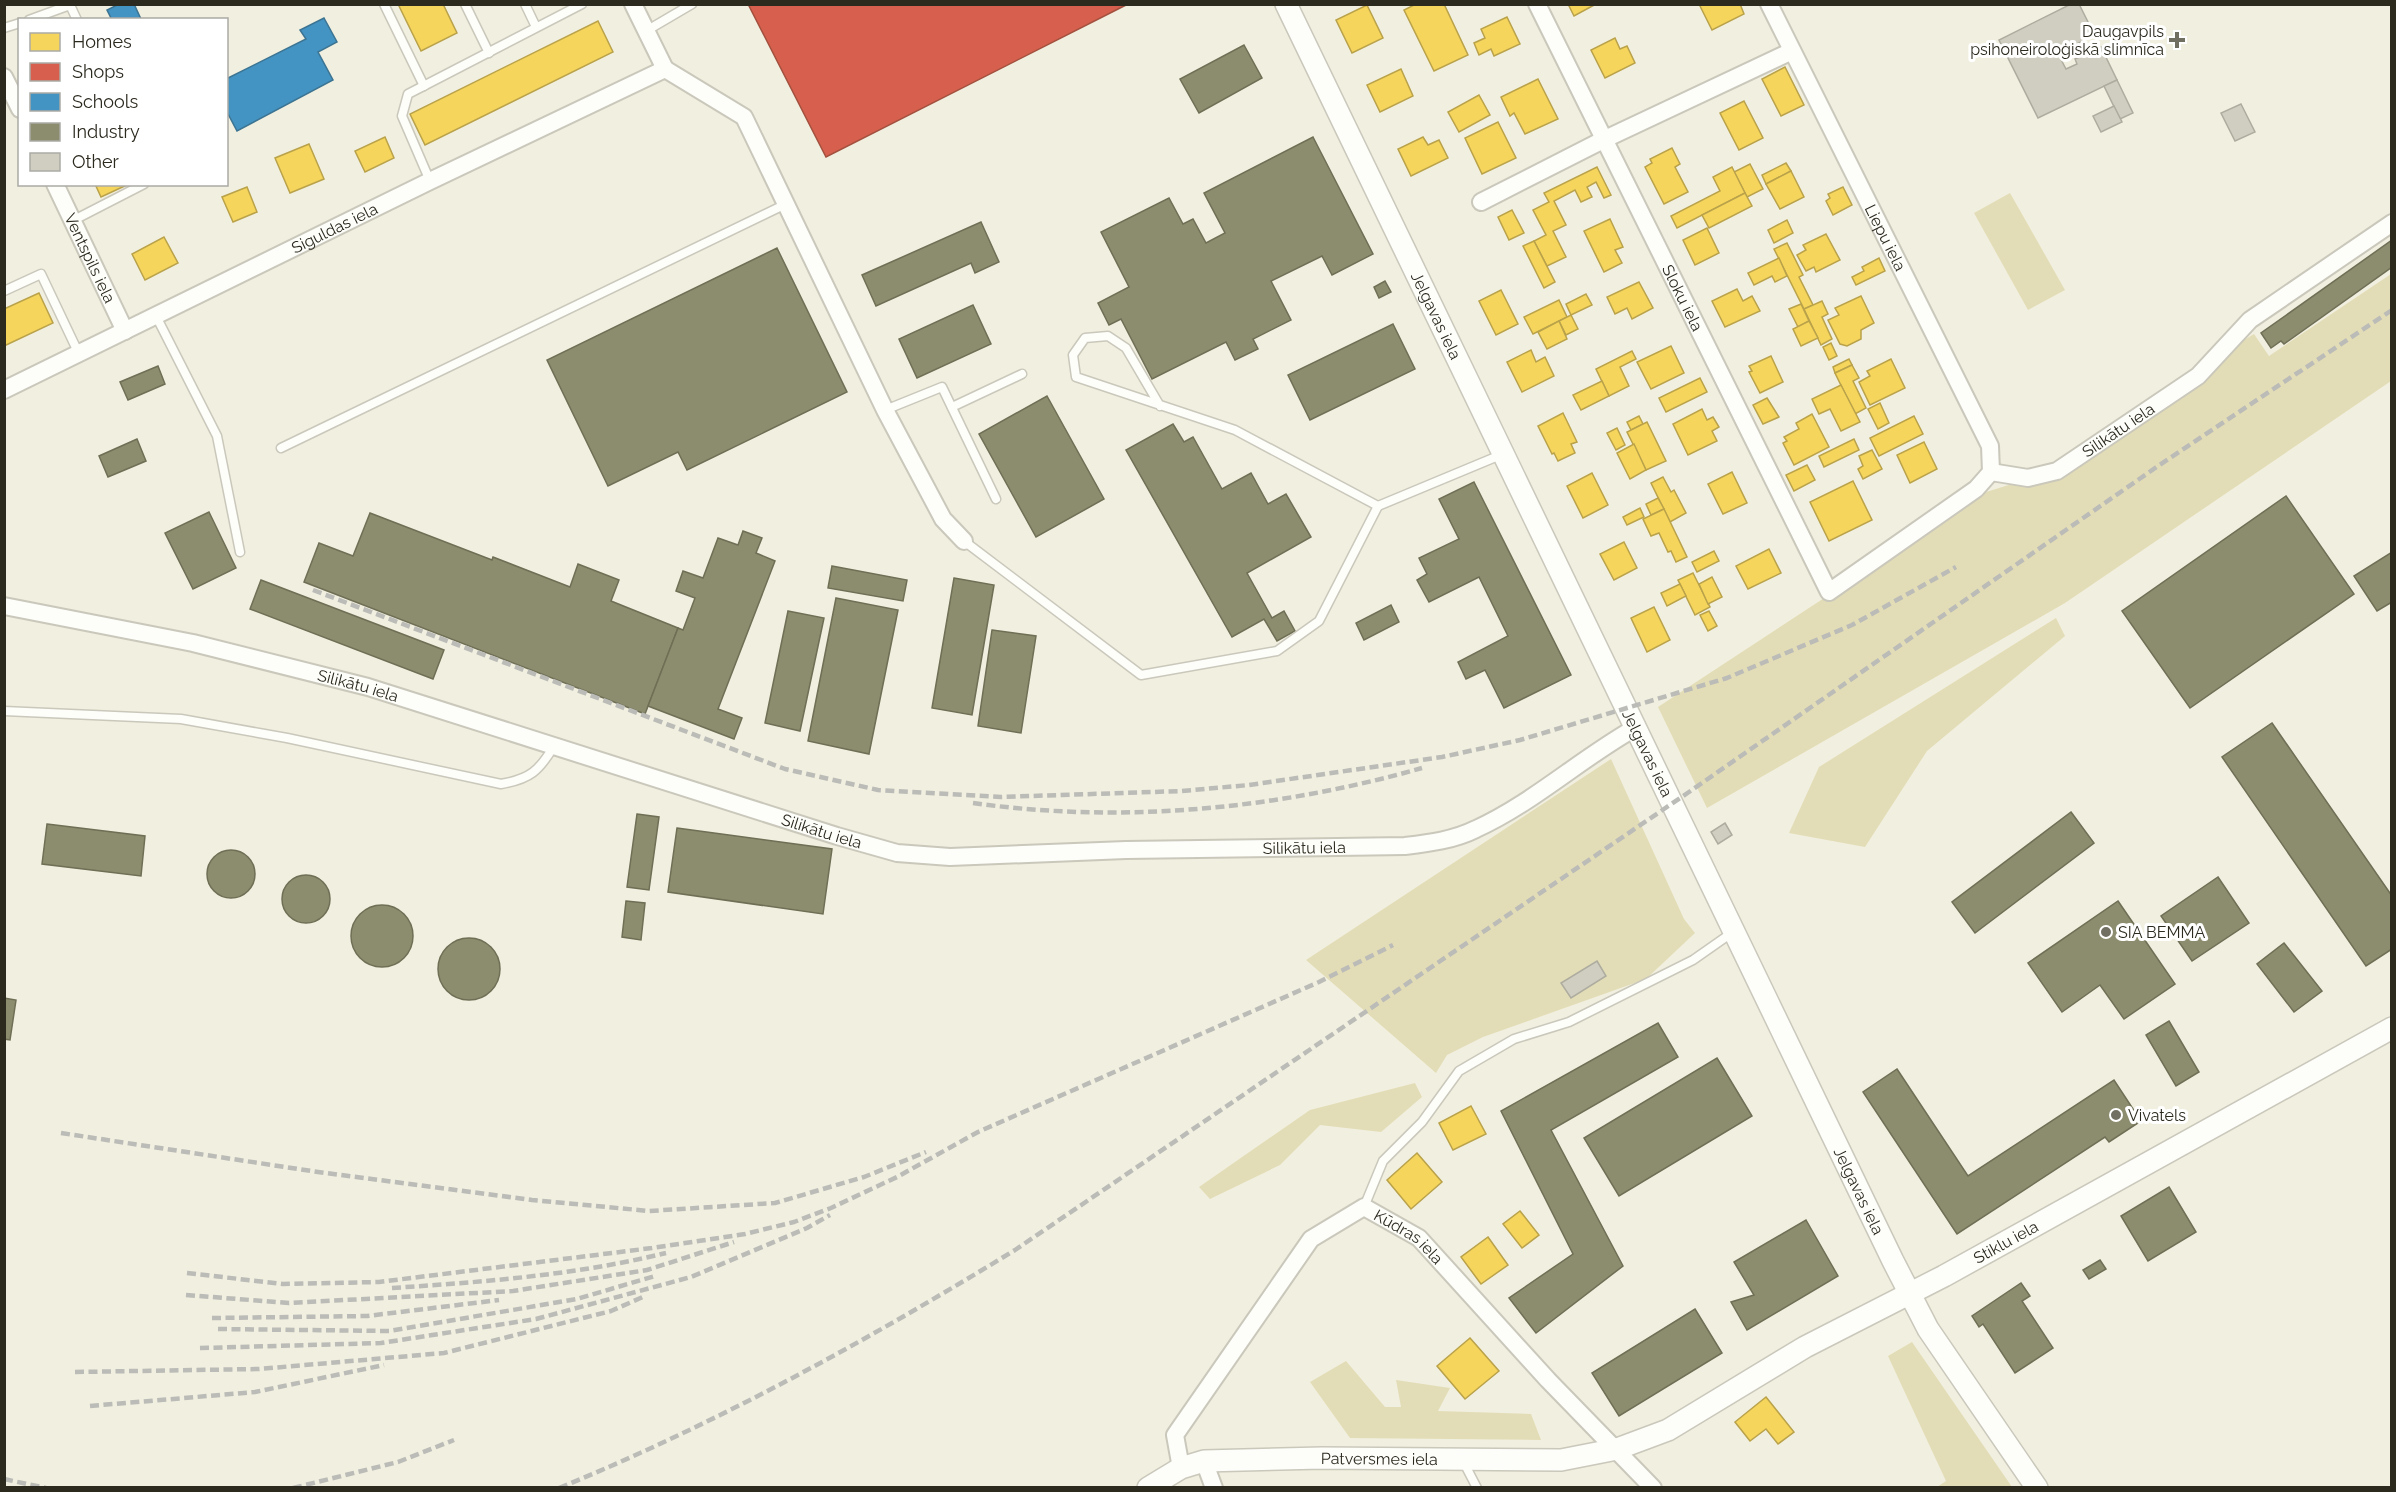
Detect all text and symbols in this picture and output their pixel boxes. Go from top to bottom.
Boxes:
legend [18,18,228,186]
place label: Daugavpils psihoneiroloģiskā slimnīca [1970,22,2164,59]
text: Homes [72,31,132,52]
marker: Daugavpils psihoneiroloģiskā slimnīca [2168,31,2186,49]
text: Shops [72,61,124,82]
text: Schools [72,91,139,112]
text: Industry [72,121,140,142]
text: Other [72,151,120,172]
street label: Siguldas iela [288,199,381,257]
street label: Liepu iela [1861,201,1910,274]
street label: Ventspils iela [60,210,119,306]
street label: Sloku iela [1658,262,1707,334]
street label: Jelgavas iela [1407,269,1465,363]
street label: Silikātu iela [2079,399,2158,461]
street label: Silikātu iela [315,666,401,706]
street label: Jelgavas iela [1618,707,1676,800]
street label: Silikātu iela [779,810,864,853]
street label: Silikātu iela [1262,838,1346,858]
place label: SIA BEMMA [2118,923,2206,942]
marker: SIA BEMMA [2099,925,2113,939]
place label: Vivatels [2128,1106,2186,1125]
marker: Vivatels [2109,1108,2123,1122]
street label: Jelgavas iela [1830,1144,1888,1238]
street label: Kūdras iela [1371,1206,1447,1268]
street label: Stiklu iela [1970,1217,2042,1268]
street label: Patversmes iela [1321,1449,1438,1469]

